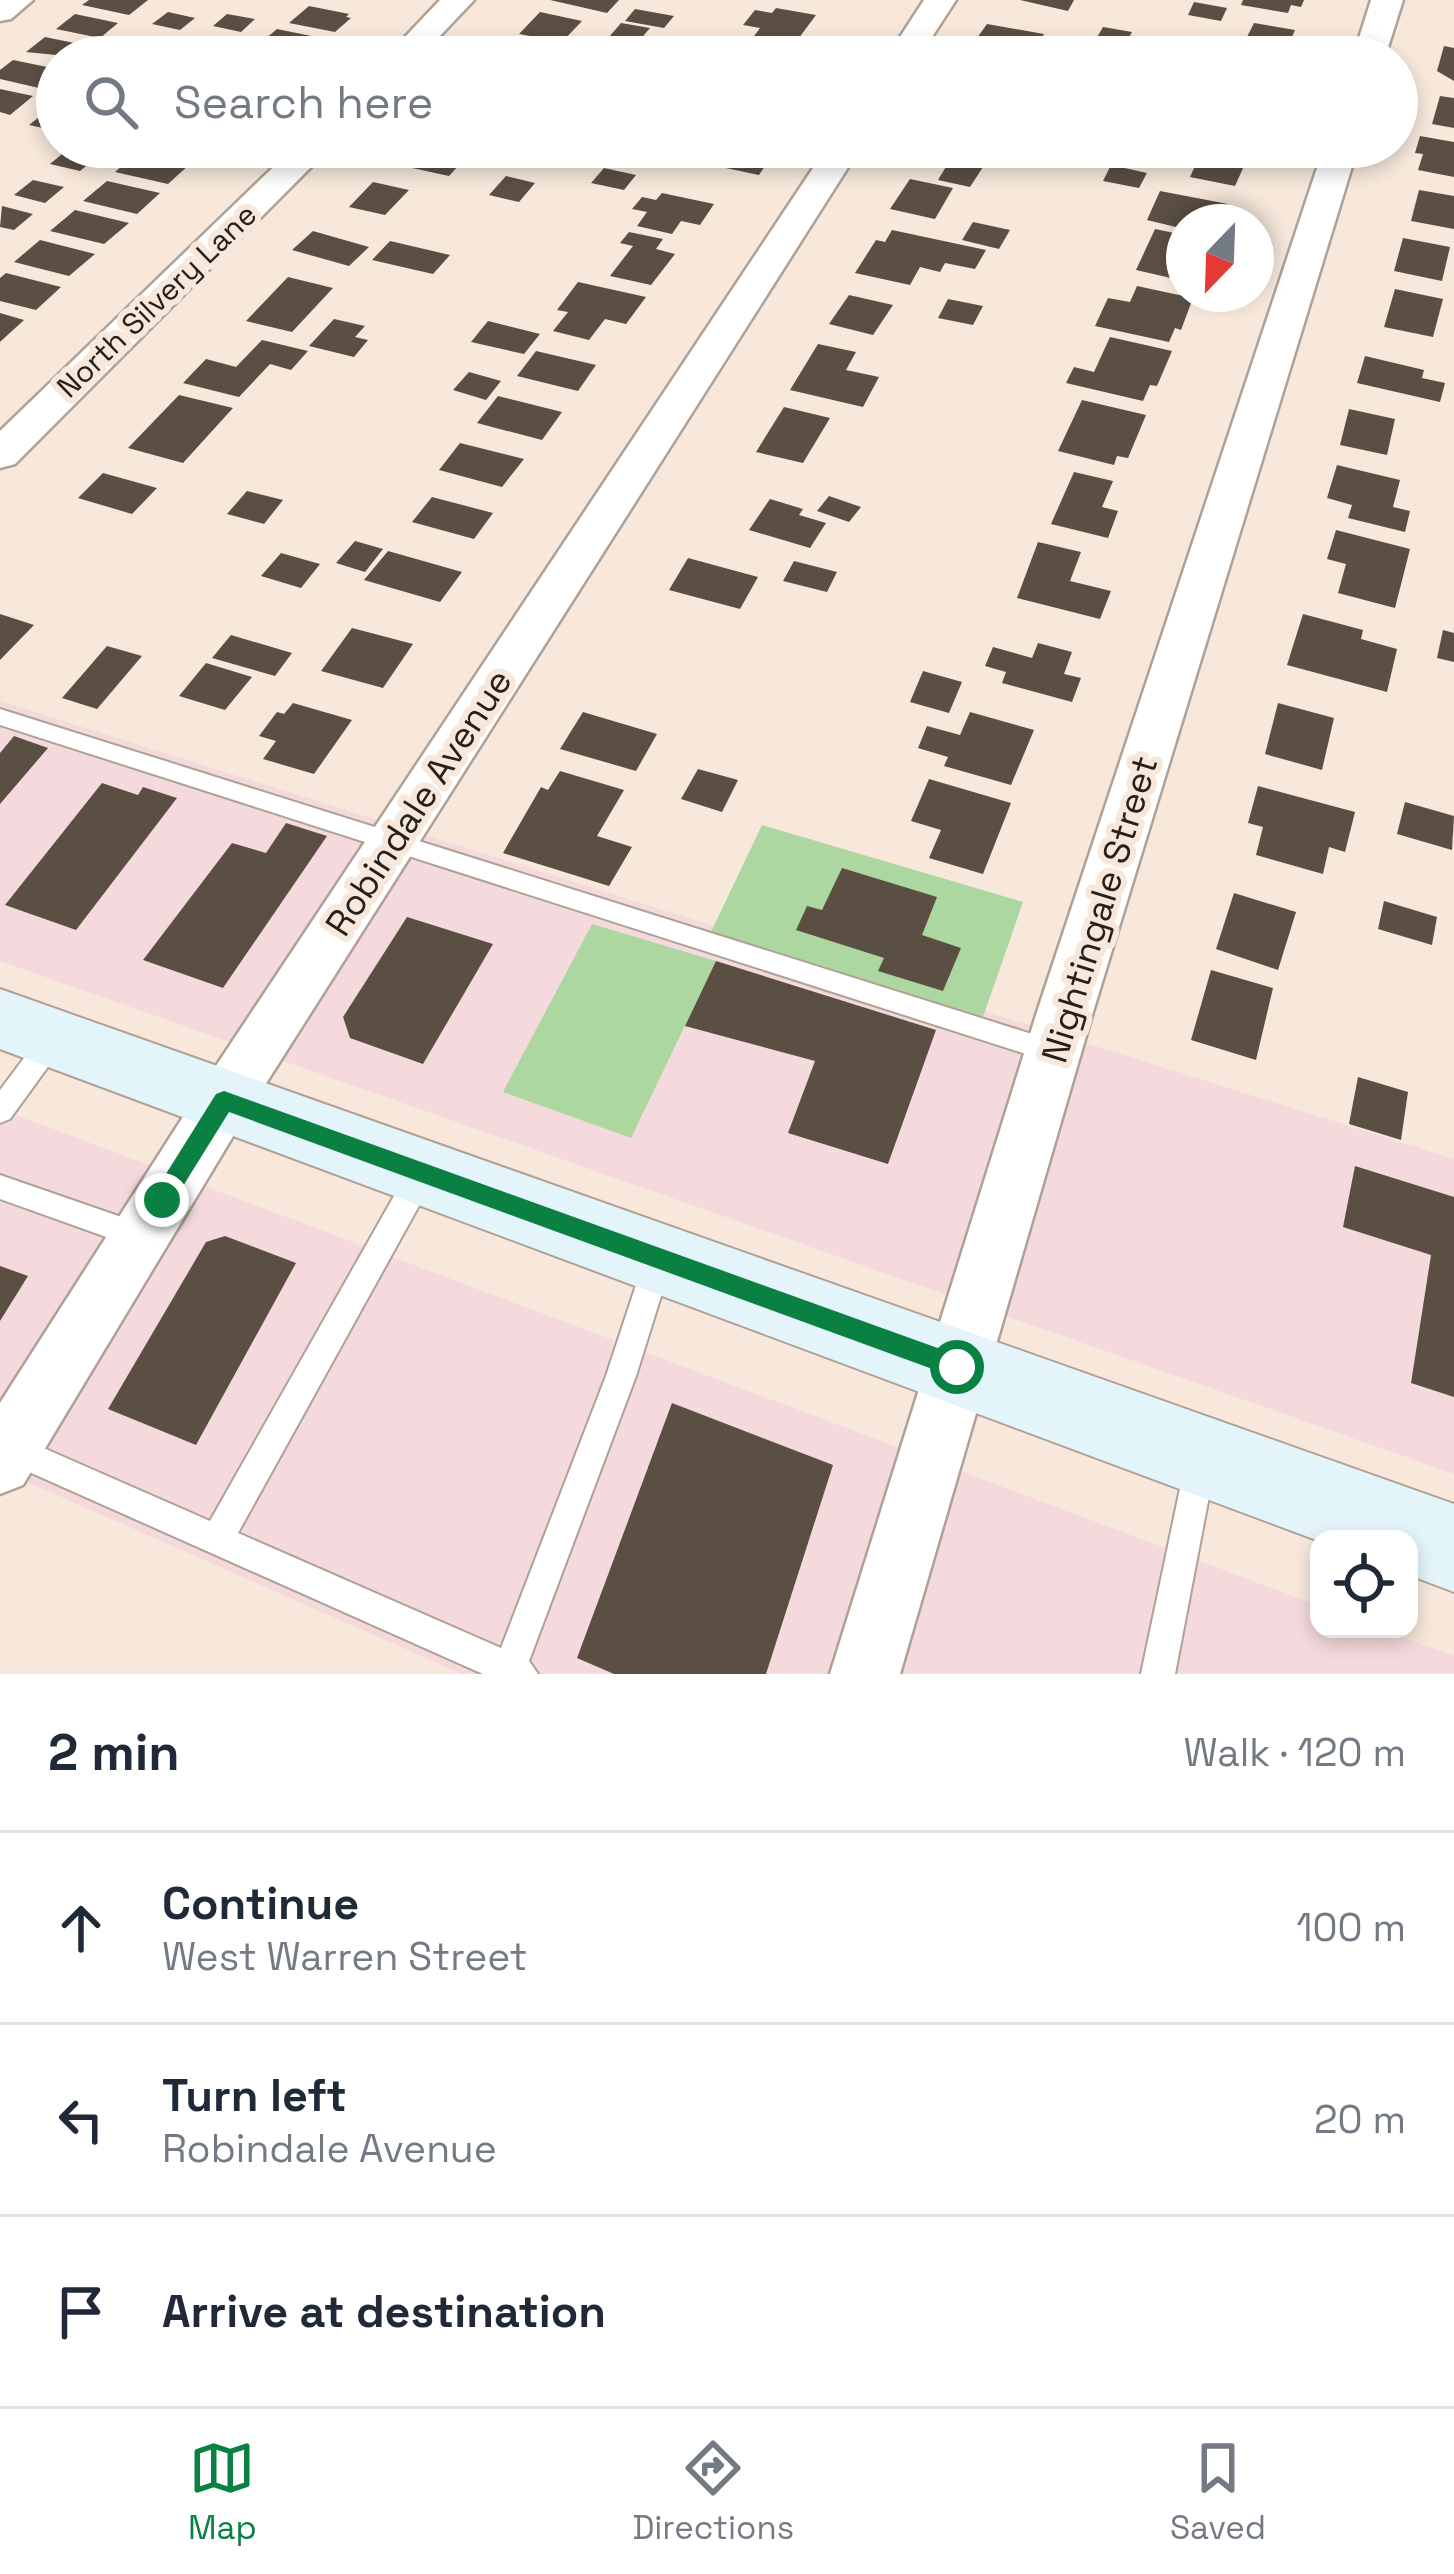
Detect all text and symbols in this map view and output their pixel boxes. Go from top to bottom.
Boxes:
search box [36,36,1418,168]
icon: search [78,69,144,135]
text: Search here [174,74,433,131]
street label: North Silvery Lane [48,195,265,406]
north arrow [1166,204,1274,312]
street label: Robindale Avenue [315,660,522,945]
street label: Nightingale Street [1031,750,1168,1068]
route end [135,1173,189,1227]
route start [930,1340,984,1394]
map controls [1310,1530,1418,1638]
button: locate [1310,1530,1418,1638]
text: 2 min [48,1720,180,1785]
text: Walk · 120 m [1184,1728,1406,1777]
text: Continue [162,1875,359,1932]
icon: ahead [48,1895,114,1961]
text: 100 m [1296,1903,1406,1952]
text: West Warren Street [162,1932,528,1981]
text: Turn left [162,2067,347,2124]
icon: left [48,2087,114,2153]
text: 20 m [1314,2095,1406,2144]
text: Robindale Avenue [162,2124,497,2173]
icon: arrive [48,2279,114,2345]
text: Arrive at destination [162,2283,606,2340]
tab: Map [188,2435,257,2549]
tab: Directions [632,2435,794,2549]
tab: Saved [1170,2435,1266,2549]

